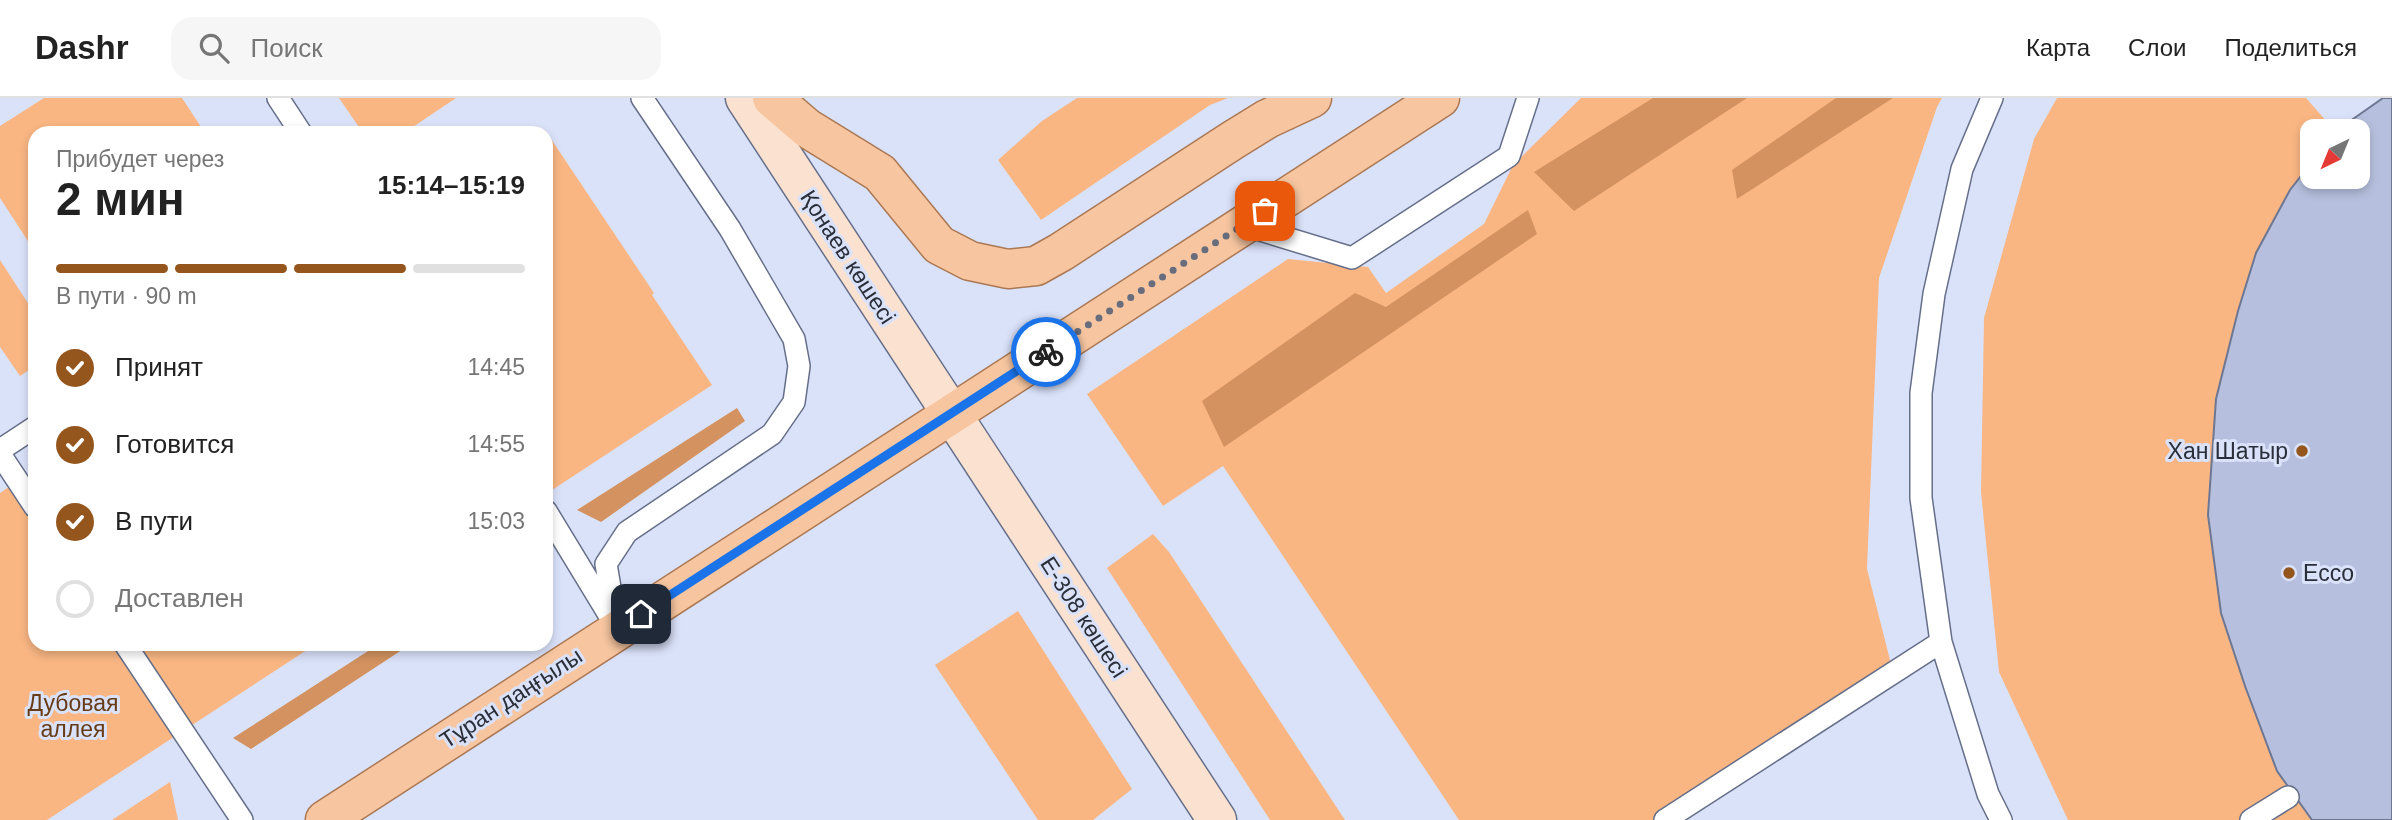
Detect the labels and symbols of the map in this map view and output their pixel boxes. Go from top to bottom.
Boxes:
north arrow [2300,119,2370,189]
pin [1235,181,1295,241]
street label: Қонаев көшесі [795,185,901,329]
courier [1011,317,1081,387]
place label: Хан Шатыр [2168,438,2288,464]
marker: Хан Шатыр [2294,443,2310,459]
street label: Е-308 көшесі [1035,552,1133,682]
place label: Ecco [2303,560,2354,586]
marker: Ecco [2281,565,2297,581]
pin [611,584,671,644]
street label: Тұран даңғылы [435,642,587,754]
park label: Дубовая аллея [27,690,119,742]

